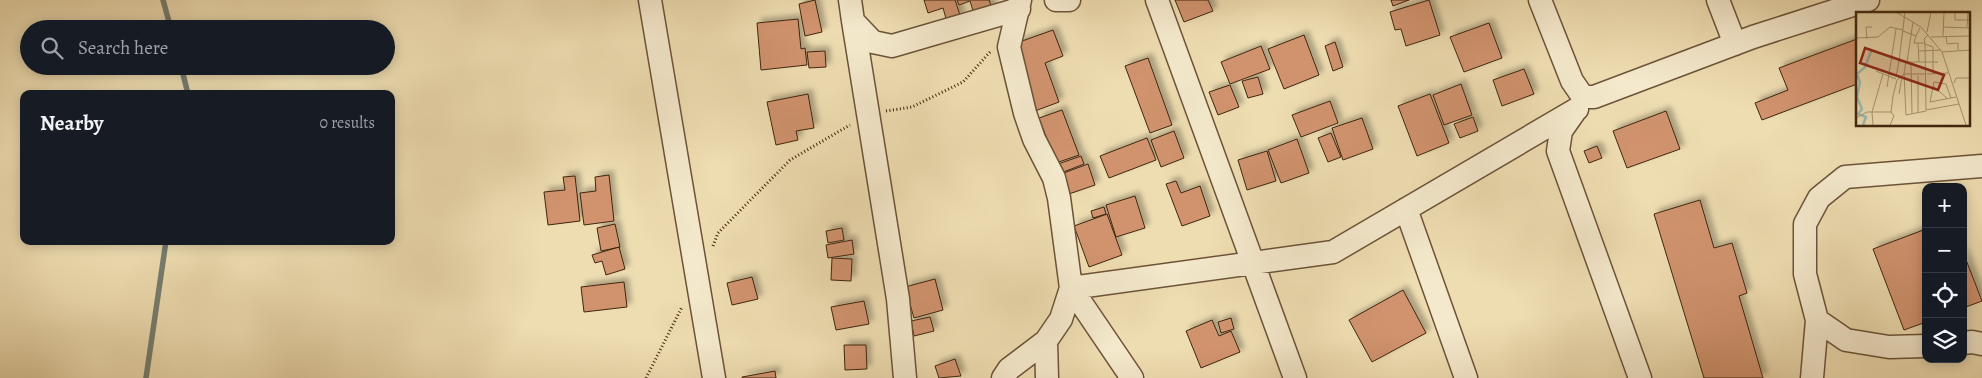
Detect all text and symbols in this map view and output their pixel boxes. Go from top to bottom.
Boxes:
inset map [1856,12,1970,126]
search box [20,20,395,75]
icon: search [38,34,66,62]
text: Search here [78,35,168,61]
text: Nearby [40,109,103,137]
text: 0 results [319,112,375,134]
map controls [1922,183,1967,363]
button: + [1922,183,1967,228]
button: − [1922,228,1967,273]
button: locate [1922,273,1967,318]
button: layers [1922,318,1967,363]

